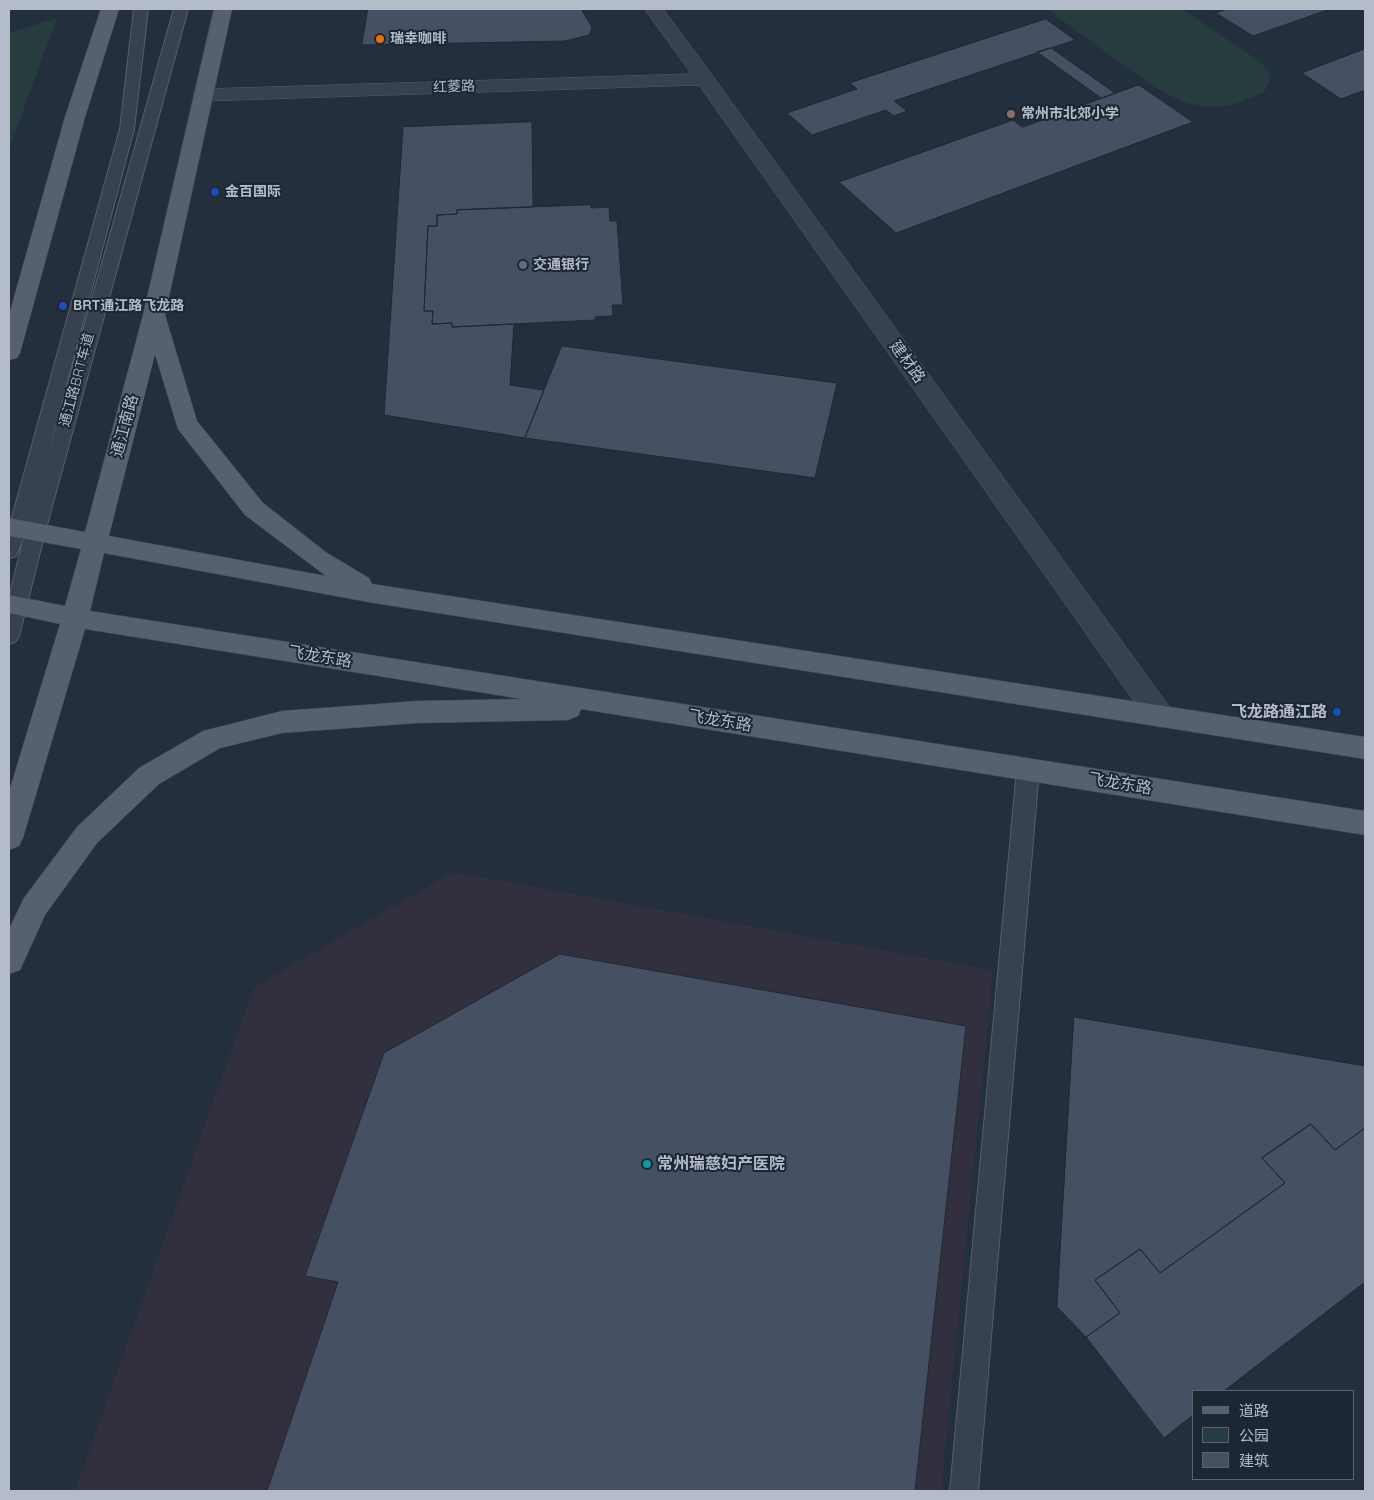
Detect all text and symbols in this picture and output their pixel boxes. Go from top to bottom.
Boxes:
place label: 瑞幸咖啡 [390,31,446,47]
marker: 瑞幸咖啡 [374,33,386,45]
street label: 红菱路 [433,78,475,96]
place label: 常州市北郊小学 [1021,106,1119,122]
marker: 常州市北郊小学 [1005,108,1017,120]
place label: 金百国际 [225,184,281,200]
marker: 金百国际 [209,186,221,198]
place label: 交通银行 [533,257,589,273]
marker: 交通银行 [517,259,529,271]
place label: BRT通江路飞龙路 [73,298,184,314]
marker: BRT通江路飞龙路 [57,300,69,312]
street label: 通江路BRT车道 [56,331,98,429]
street label: 建材路 [885,337,929,387]
street label: 通江南路 [107,393,143,459]
street label: 飞龙东路 [287,643,353,671]
place label: 飞龙路通江路 [1231,702,1327,722]
marker: 飞龙路通江路 [1331,706,1343,718]
street label: 飞龙东路 [687,707,753,735]
street label: 飞龙东路 [1087,770,1153,798]
place label: 常州瑞慈妇产医院 [657,1154,785,1174]
marker: 常州瑞慈妇产医院 [641,1158,653,1170]
legend [1192,1390,1354,1480]
text: 道路 [1239,1401,1269,1420]
text: 公园 [1239,1426,1269,1445]
text: 建筑 [1239,1451,1269,1470]

